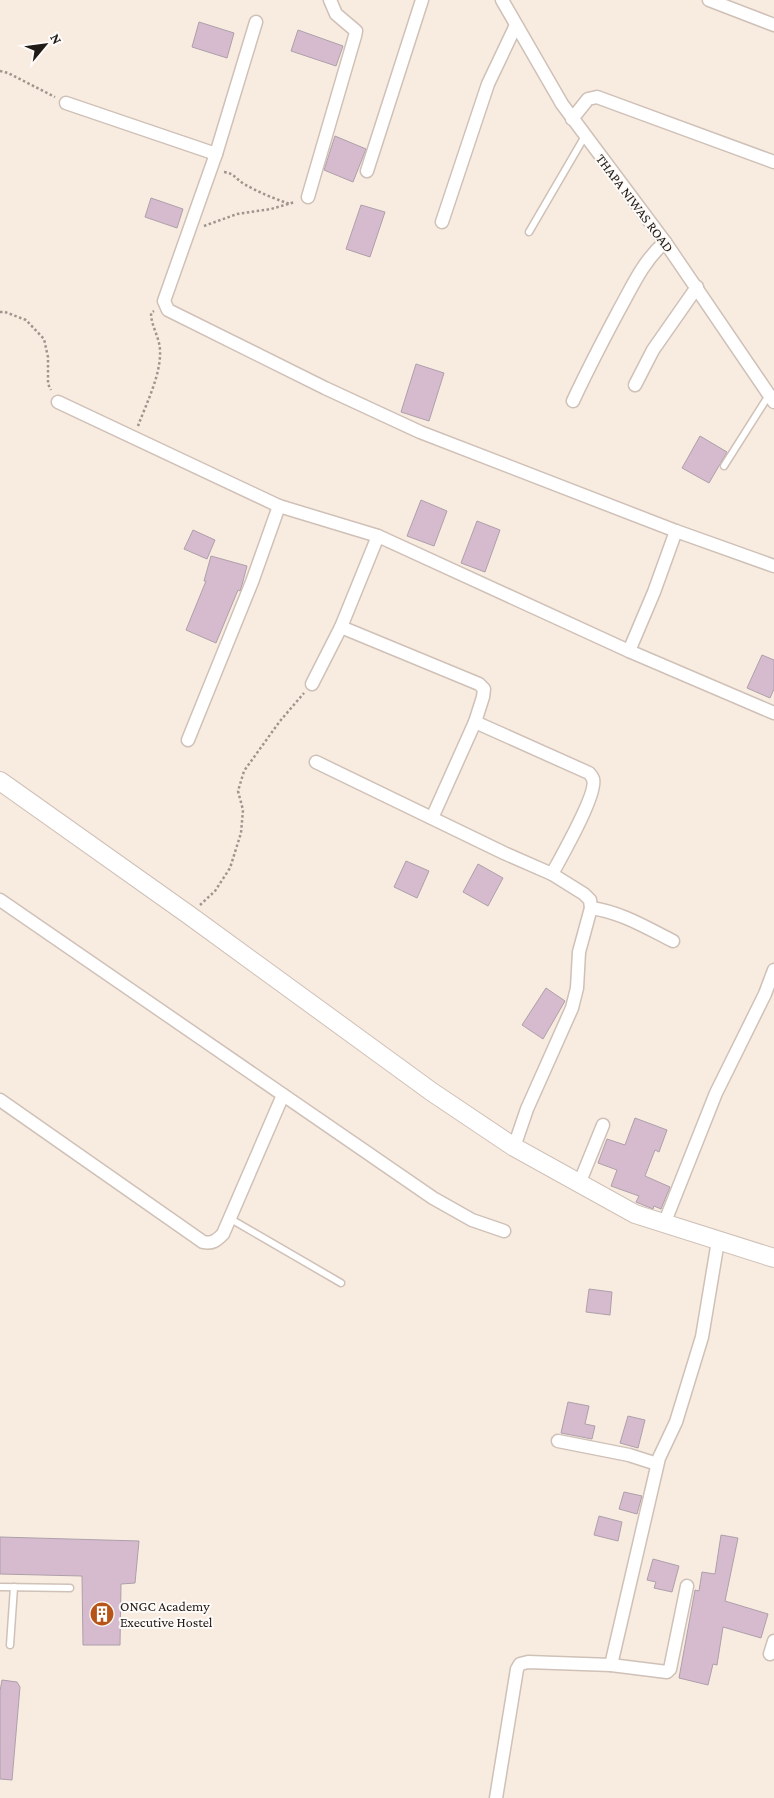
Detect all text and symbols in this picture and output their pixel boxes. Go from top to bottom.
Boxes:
north arrow [20,20,70,70]
text: N [47,31,66,47]
street label: THAPA NIWAS ROAD [593,151,677,255]
place label: ONGC Academy Executive Hostel [120,1598,213,1630]
building icon: ONGC Academy Executive Hostel [89,1601,115,1627]

